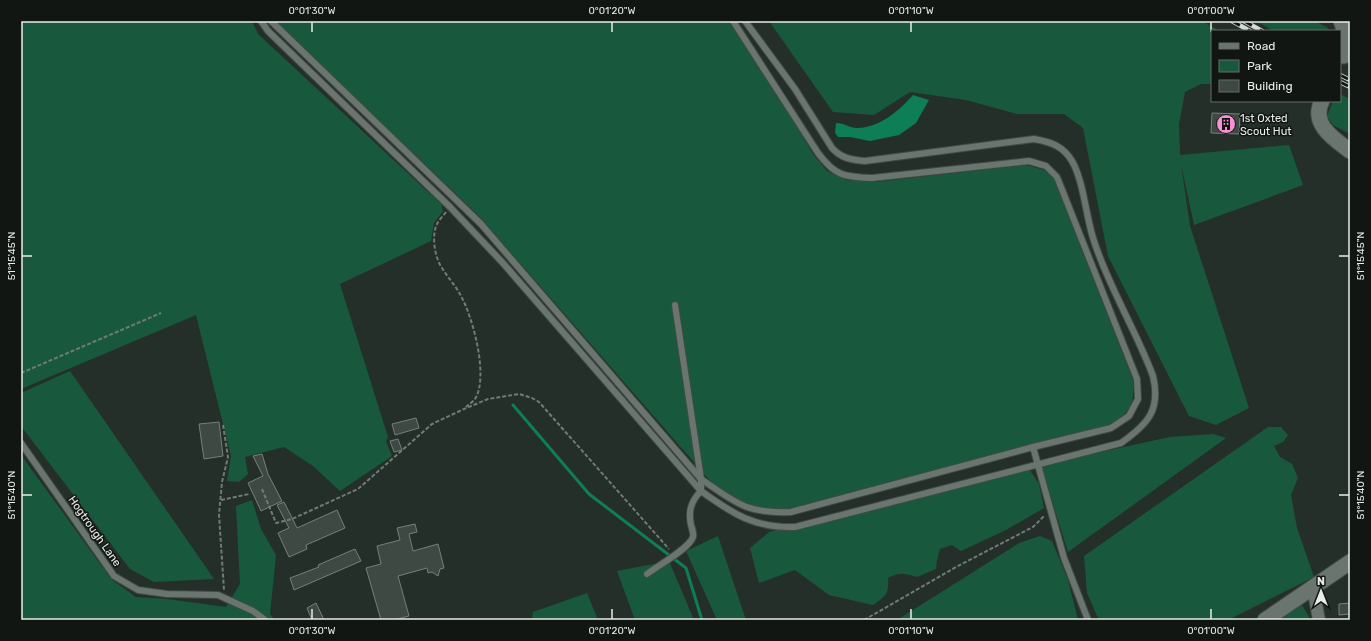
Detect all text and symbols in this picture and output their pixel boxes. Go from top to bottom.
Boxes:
text: 0°01'30"W [288,5,336,17]
text: 0°01'20"W [588,5,636,17]
text: 0°01'10"W [888,5,934,17]
text: 0°01'00"W [1187,5,1235,17]
legend [1211,30,1341,102]
text: Road [1247,39,1275,53]
text: Park [1247,59,1273,73]
text: Building [1247,79,1293,93]
place label: 1st Oxted Scout Hut [1240,112,1292,138]
building icon: 1st Oxted Scout Hut [1215,113,1237,135]
text: 51°15'45"N [6,232,18,280]
text: 51°15'45"N [1355,232,1367,280]
text: 51°15'40"N [6,470,18,520]
text: 51°15'40"N [1355,470,1367,520]
street label: Hogtrough Lane [65,494,124,569]
north arrow [1301,571,1341,611]
text: N [1317,575,1325,588]
text: 0°01'30"W [288,625,336,637]
text: 0°01'20"W [588,625,636,637]
text: 0°01'10"W [888,625,934,637]
text: 0°01'00"W [1187,625,1235,637]

